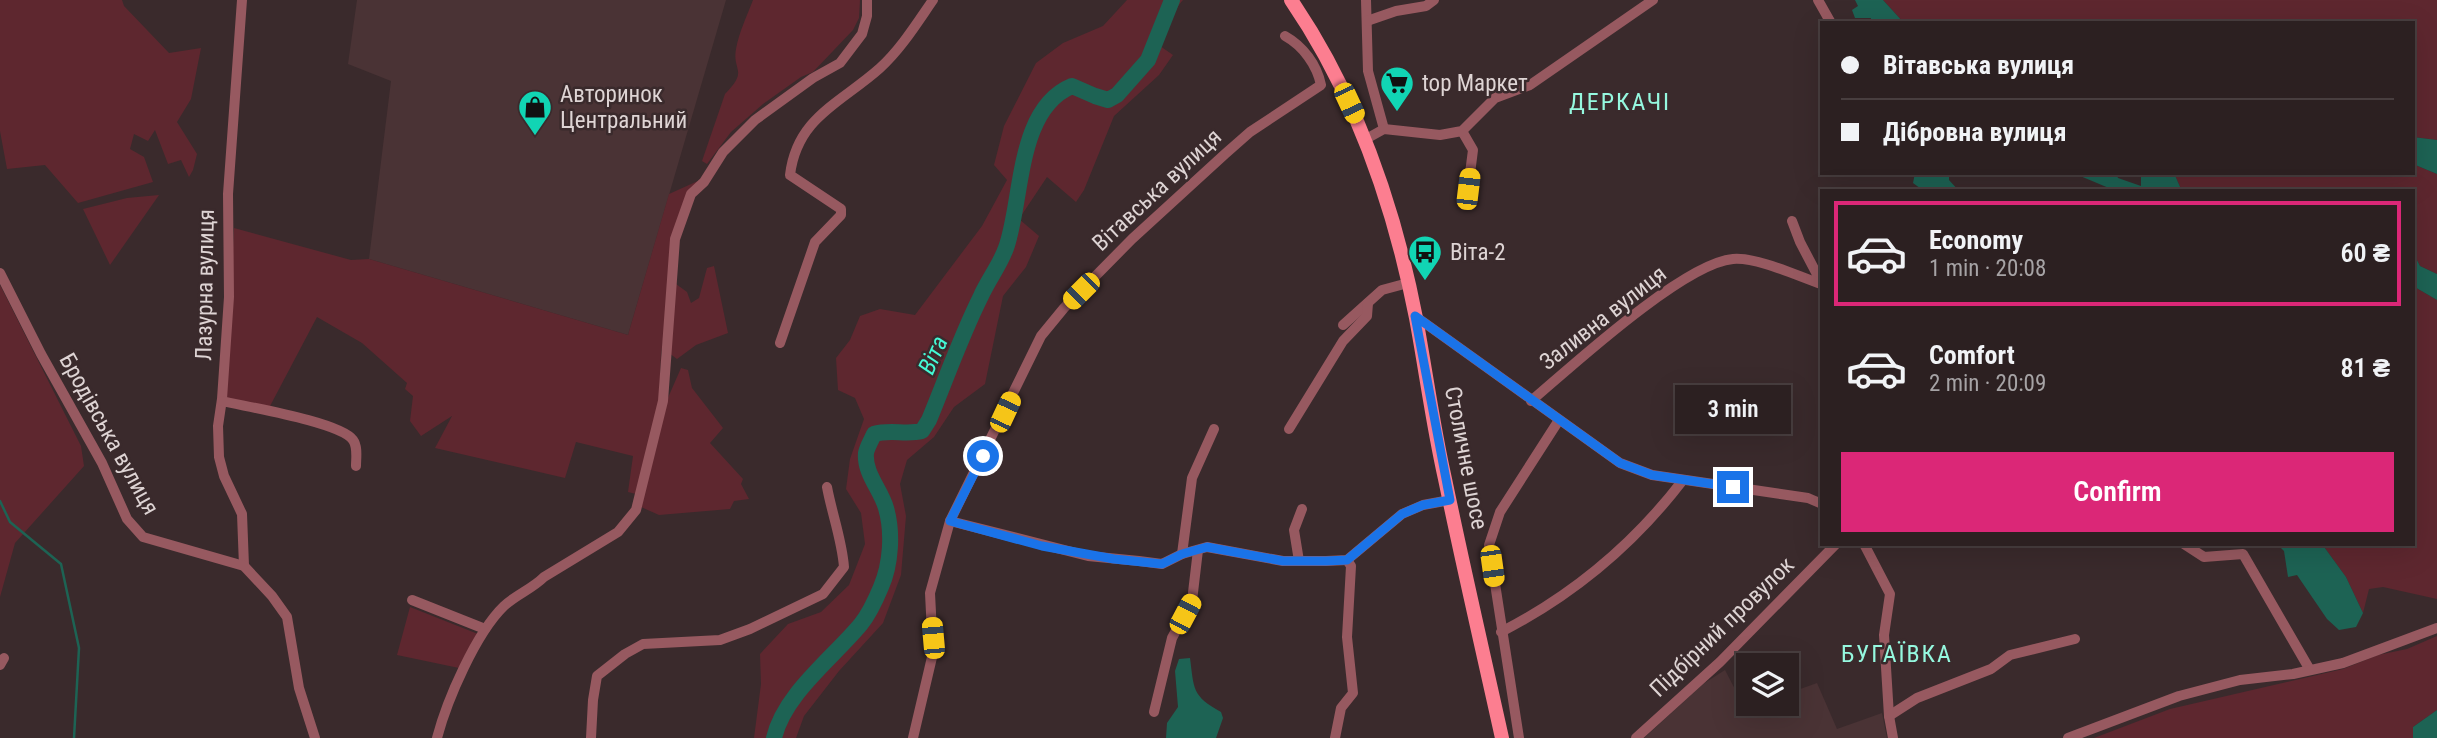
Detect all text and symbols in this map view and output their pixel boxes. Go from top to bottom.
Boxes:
text: Вітавська вулиця [1883,50,2074,80]
supermarket icon: top Маркет [1378,64,1416,113]
place label: top Маркет [1422,70,1528,97]
car [1331,80,1368,126]
place label: Авторинок Центральний [560,81,687,134]
shop icon: Авторинок Центральний [516,88,554,137]
district label: ДЕРКАЧІ [1569,88,1671,116]
text: Дібровна вулиця [1883,117,2066,147]
street label: Вітавська вулиця [1087,123,1227,257]
car [1456,167,1481,211]
street label: Лазурна вулиця [190,209,220,361]
icon: car [1845,222,1908,285]
text: Economy [1929,225,2023,255]
bus stop icon: Віта-2 [1406,233,1444,282]
text: 60 ₴ [2341,238,2390,268]
place label: Віта-2 [1450,239,1506,266]
text: 1 min · 20:08 [1929,255,2046,282]
street label: Заливна вулиця [1534,260,1672,376]
car [1059,269,1104,313]
water label: Віта [912,332,954,378]
icon: car [1845,337,1908,400]
text: Comfort [1929,340,2015,370]
street label: Бродівська вулиця [54,349,164,519]
text: 81 ₴ [2341,353,2390,383]
text: 2 min · 20:09 [1929,370,2046,397]
street label: Столичне шосе [1439,384,1493,532]
callout: 3 min [1675,386,1791,434]
car [987,389,1024,435]
text: 3 min [1708,396,1758,423]
route start [967,440,999,472]
button: Confirm [1841,452,2394,532]
route end [1717,471,1749,503]
car [1479,544,1506,588]
street label: Підбірний провулок [1644,551,1800,703]
car [1166,591,1205,637]
car [921,616,946,660]
district label: БУГАЇВКА [1841,640,1953,668]
map controls [1736,653,1799,716]
button: layers [1736,653,1799,716]

